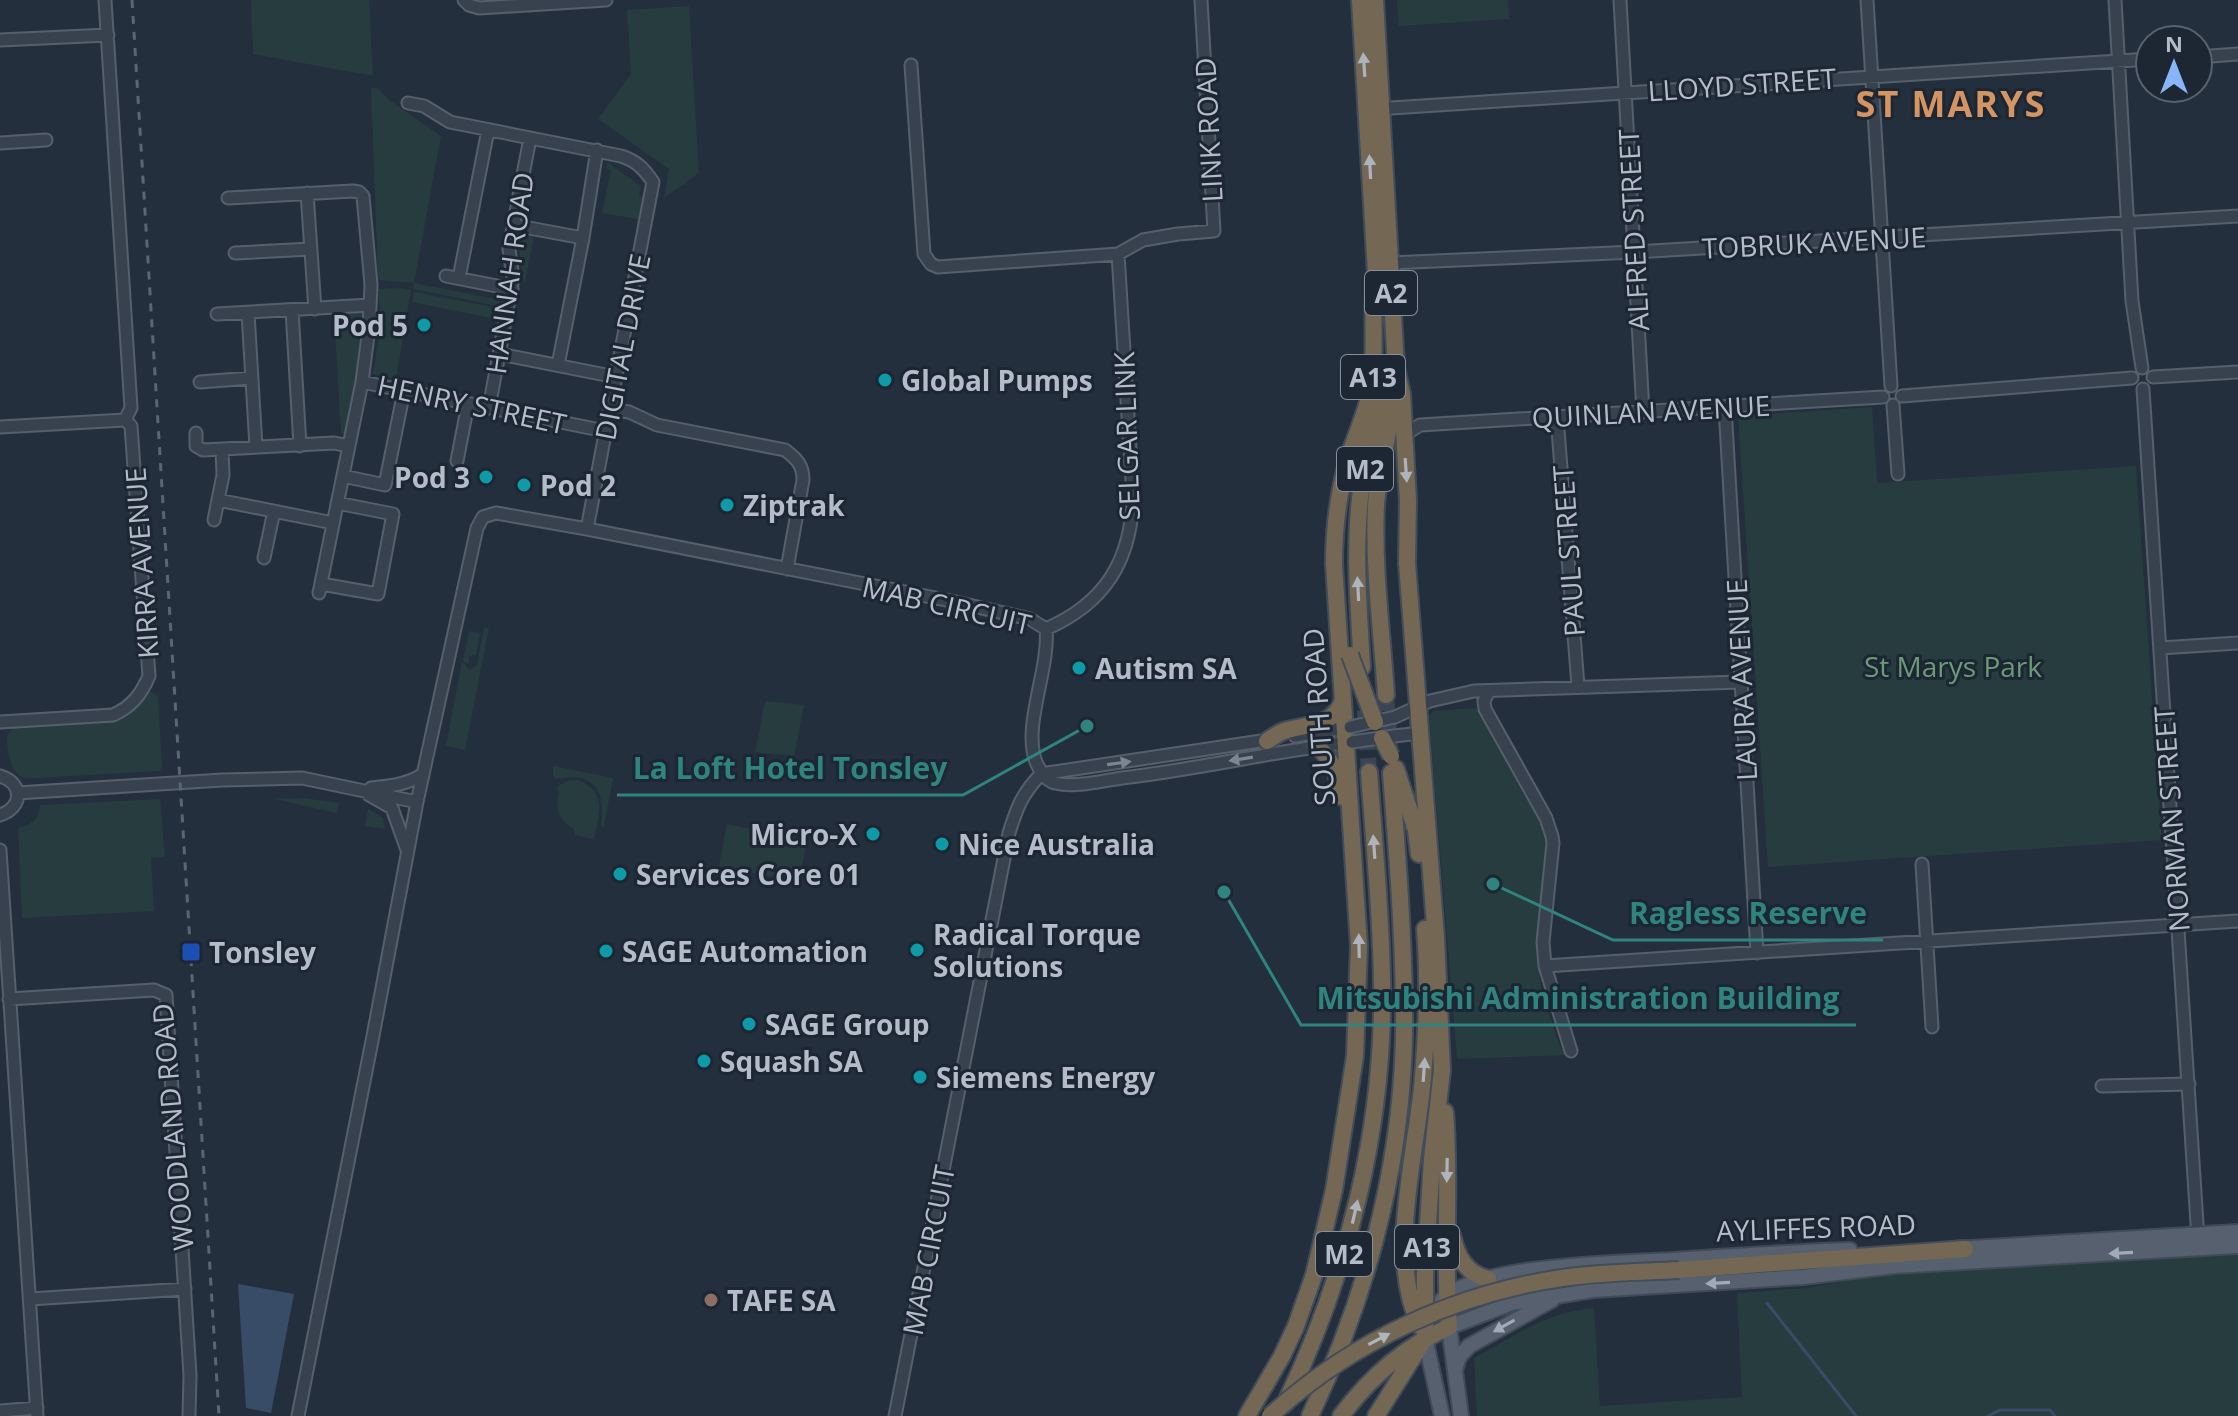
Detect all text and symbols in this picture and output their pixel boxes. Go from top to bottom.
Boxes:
north arrow [2134,24,2214,104]
text: N [2165,28,2183,58]
one-way arrow [1357,52,1370,77]
street label: LINK ROAD [1185,57,1231,203]
street label: LLOYD STREET [1646,58,1838,110]
district label: ST MARYS [1856,79,2046,128]
street label: ALFRED STREET [1609,128,1657,332]
one-way arrow [1364,154,1377,179]
street label: HANNAH ROAD [476,170,542,376]
street label: TOBRUK AVENUE [1701,217,1927,267]
street label: DIGITAL DRIVE [585,251,659,443]
road number: A2 [1365,271,1417,315]
place label: Pod 5 [332,306,408,344]
marker: Pod 5 [415,316,433,334]
street label: SELGAR LINK [1104,350,1148,521]
road number: A13 [1341,355,1405,399]
place label: Global Pumps [901,361,1093,399]
street label: HENRY STREET [374,365,570,443]
marker: Global Pumps [876,371,894,389]
street label: QUINLAN AVENUE [1531,386,1771,436]
road number: M2 [1337,447,1393,491]
place label: Pod 3 [394,458,470,496]
one-way arrow [1400,458,1413,483]
street label: PAUL STREET [1543,464,1593,638]
street label: KIRRA AVENUE [115,466,167,660]
place label: Pod 2 [540,466,616,504]
marker: Pod 3 [477,468,495,486]
marker: Pod 2 [515,476,533,494]
place label: Ziptrak [743,486,845,524]
marker: Ziptrak [718,496,736,514]
street label: MAB CIRCUIT [859,567,1036,643]
one-way arrow [1351,576,1364,601]
street label: LAURA AVENUE [1717,578,1765,782]
street label: SOUTH ROAD [1293,627,1343,807]
park label: St Marys Park [1864,647,2042,685]
place label: Autism SA [1095,649,1238,687]
marker: Autism SA [1070,659,1088,677]
street label: NORMAN STREET [2144,704,2198,933]
callout: La Loft Hotel Tonsley [617,741,963,795]
text: La Loft Hotel Tonsley [633,747,948,788]
one-way arrow [1228,754,1253,766]
one-way arrow [1107,756,1132,769]
place label: Micro-X [750,815,857,853]
marker: Micro-X [864,825,882,843]
place label: Nice Australia [958,825,1155,863]
one-way arrow [1367,834,1380,859]
marker: Nice Australia [933,835,951,853]
place label: Services Core 01 [636,855,861,893]
marker: Services Core 01 [611,865,629,883]
callout: Ragless Reserve [1613,886,1883,940]
text: Ragless Reserve [1629,892,1867,933]
place label: Radical Torque Solutions [933,915,1141,985]
place label: SAGE Automation [622,932,868,970]
place label: Tonsley [209,933,316,971]
one-way arrow [1352,933,1365,958]
marker: Tonsley [180,941,202,963]
marker: Radical Torque Solutions [908,941,926,959]
marker: SAGE Automation [597,942,615,960]
callout: Mitsubishi Administration Building [1301,971,1856,1025]
text: Mitsubishi Administration Building [1317,977,1840,1018]
street label: WOODLAND ROAD [142,1002,202,1252]
place label: SAGE Group [765,1005,929,1043]
marker: SAGE Group [740,1015,758,1033]
place label: Squash SA [720,1042,863,1080]
marker: Squash SA [695,1052,713,1070]
one-way arrow [1417,1057,1430,1082]
place label: Siemens Energy [936,1058,1155,1096]
marker: Siemens Energy [911,1068,929,1086]
one-way arrow [1441,1158,1453,1183]
street label: MAB CIRCUIT [893,1161,963,1338]
one-way arrow [1349,1200,1362,1225]
street label: AYLIFFES ROAD [1715,1205,1917,1249]
road number: A13 [1395,1225,1459,1269]
road number: M2 [1316,1232,1372,1276]
one-way arrow [2108,1246,2133,1259]
one-way arrow [1705,1276,1730,1289]
place label: TAFE SA [727,1281,836,1319]
marker: TAFE SA [702,1291,720,1309]
one-way arrow [1493,1319,1515,1333]
one-way arrow [1368,1332,1391,1345]

